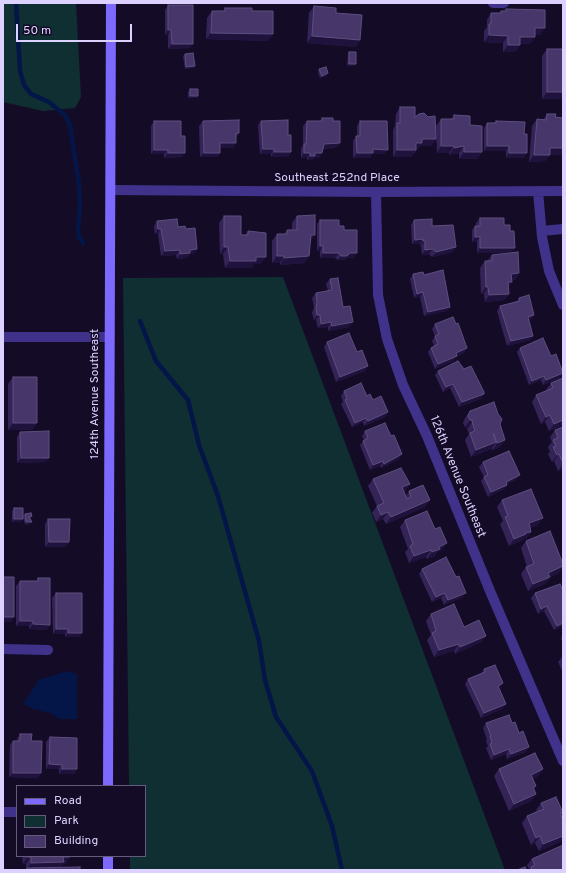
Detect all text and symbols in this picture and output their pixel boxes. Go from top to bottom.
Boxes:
scale bar [18,16,134,42]
text: 50 m [23,23,51,39]
street label: Southeast 252nd Place [274,172,400,186]
street label: 124th Avenue Southeast [89,329,103,459]
street label: 126th Avenue Southeast [426,414,488,540]
legend [16,785,146,857]
text: Road [54,793,82,809]
text: Park [54,813,79,829]
text: Building [54,833,98,849]

